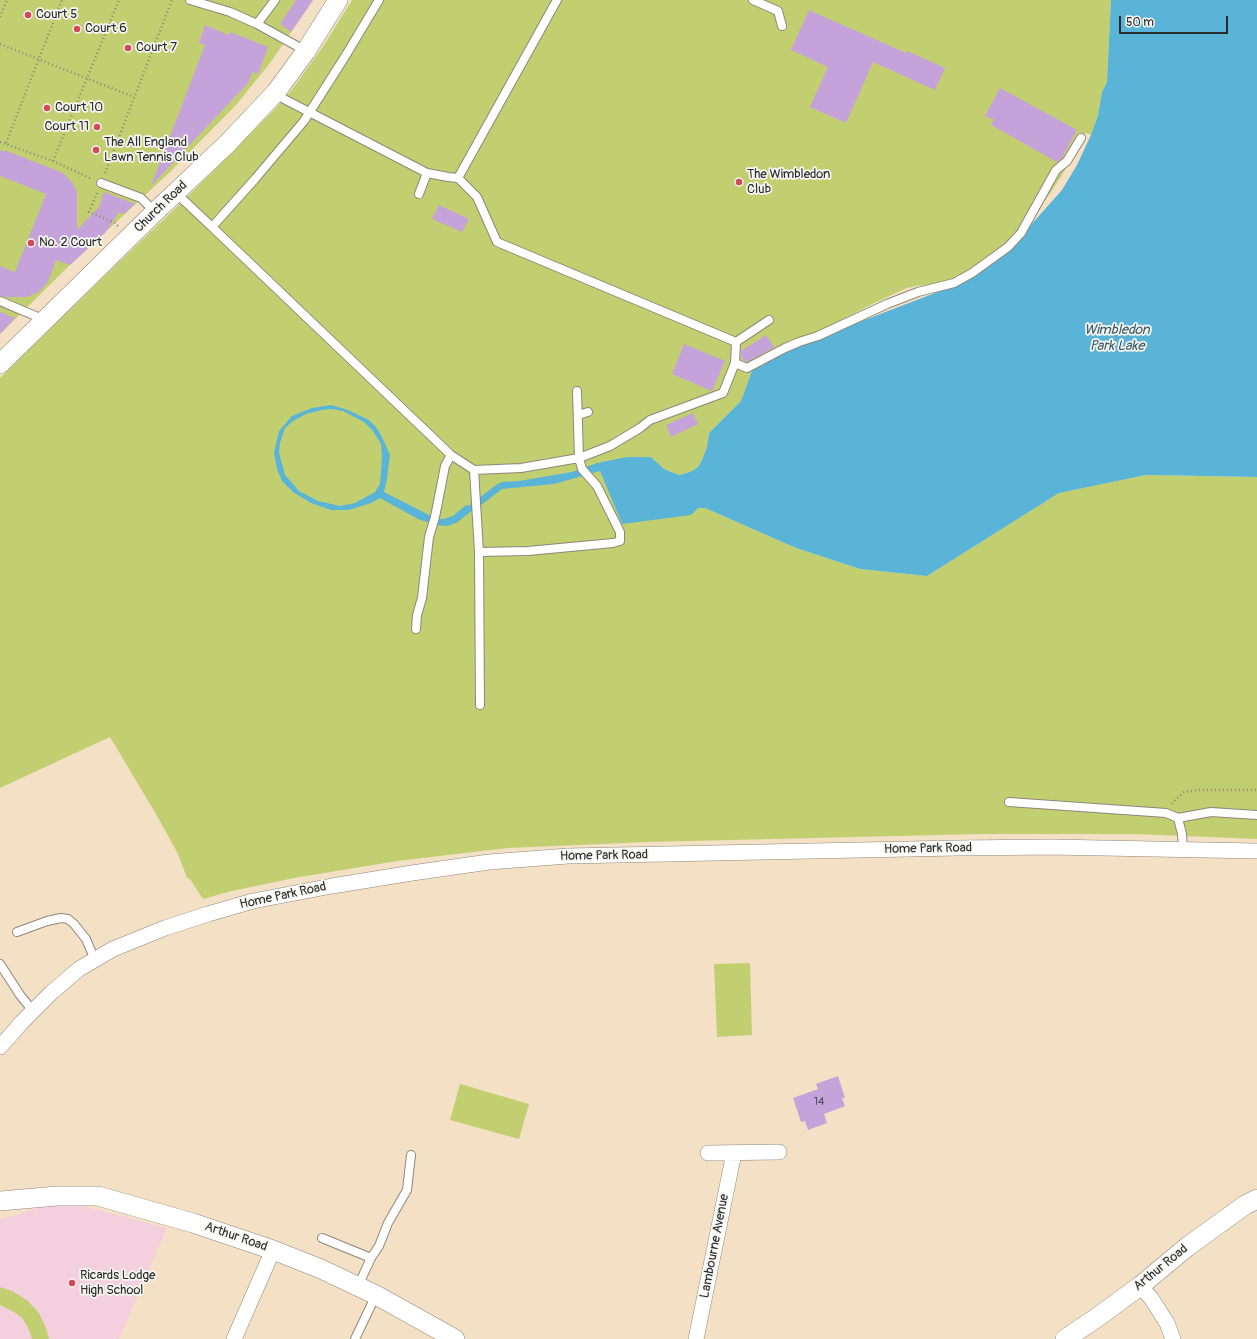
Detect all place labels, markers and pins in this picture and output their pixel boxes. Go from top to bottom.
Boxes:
place label: Court 5 [36,7,77,23]
marker: Court 5 [23,10,33,20]
place label: Court 6 [85,21,127,37]
marker: Court 6 [72,24,82,34]
place label: Court 7 [136,40,177,56]
marker: Court 7 [123,43,133,53]
place label: Court 10 [55,100,103,116]
marker: Court 10 [42,103,52,113]
place label: Court 11 [45,119,89,135]
marker: Court 11 [92,122,102,132]
place label: The All England Lawn Tennis Club [104,135,199,166]
marker: The All England Lawn Tennis Club [91,145,101,155]
place label: The Wimbledon Club [747,167,830,198]
marker: The Wimbledon Club [734,177,744,187]
place label: No. 2 Court [39,235,102,251]
marker: No. 2 Court [26,238,36,248]
place label: Ricards Lodge High School [80,1268,155,1299]
marker: Ricards Lodge High School [67,1278,77,1288]

